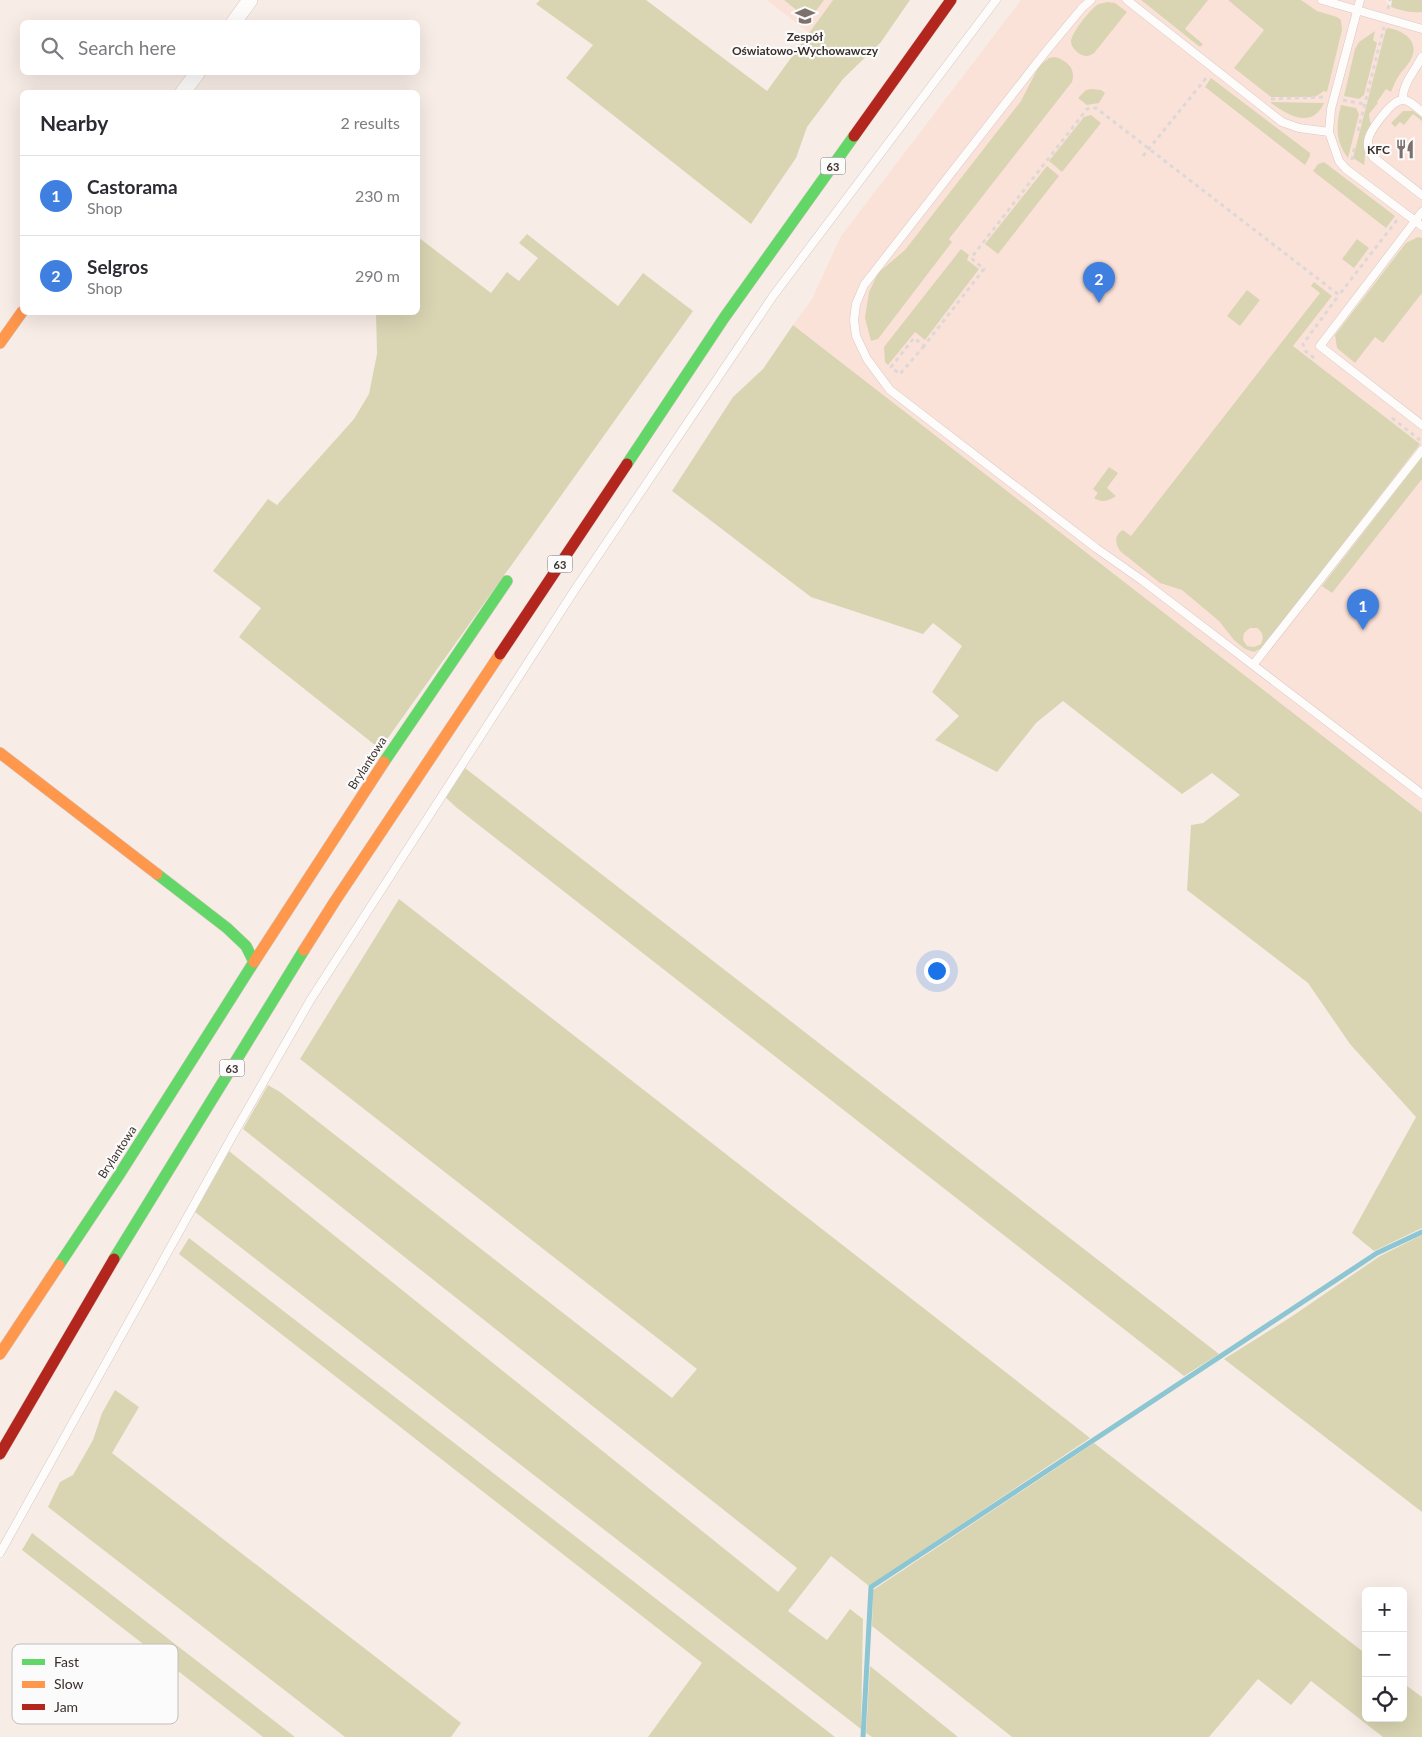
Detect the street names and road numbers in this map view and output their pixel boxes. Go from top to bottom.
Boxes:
road number: 63 [820,158,846,175]
road number: 63 [548,556,572,572]
street label: Brylantowa [344,734,390,792]
road number: 63 [220,1060,244,1076]
street label: Brylantowa [94,1123,140,1181]

